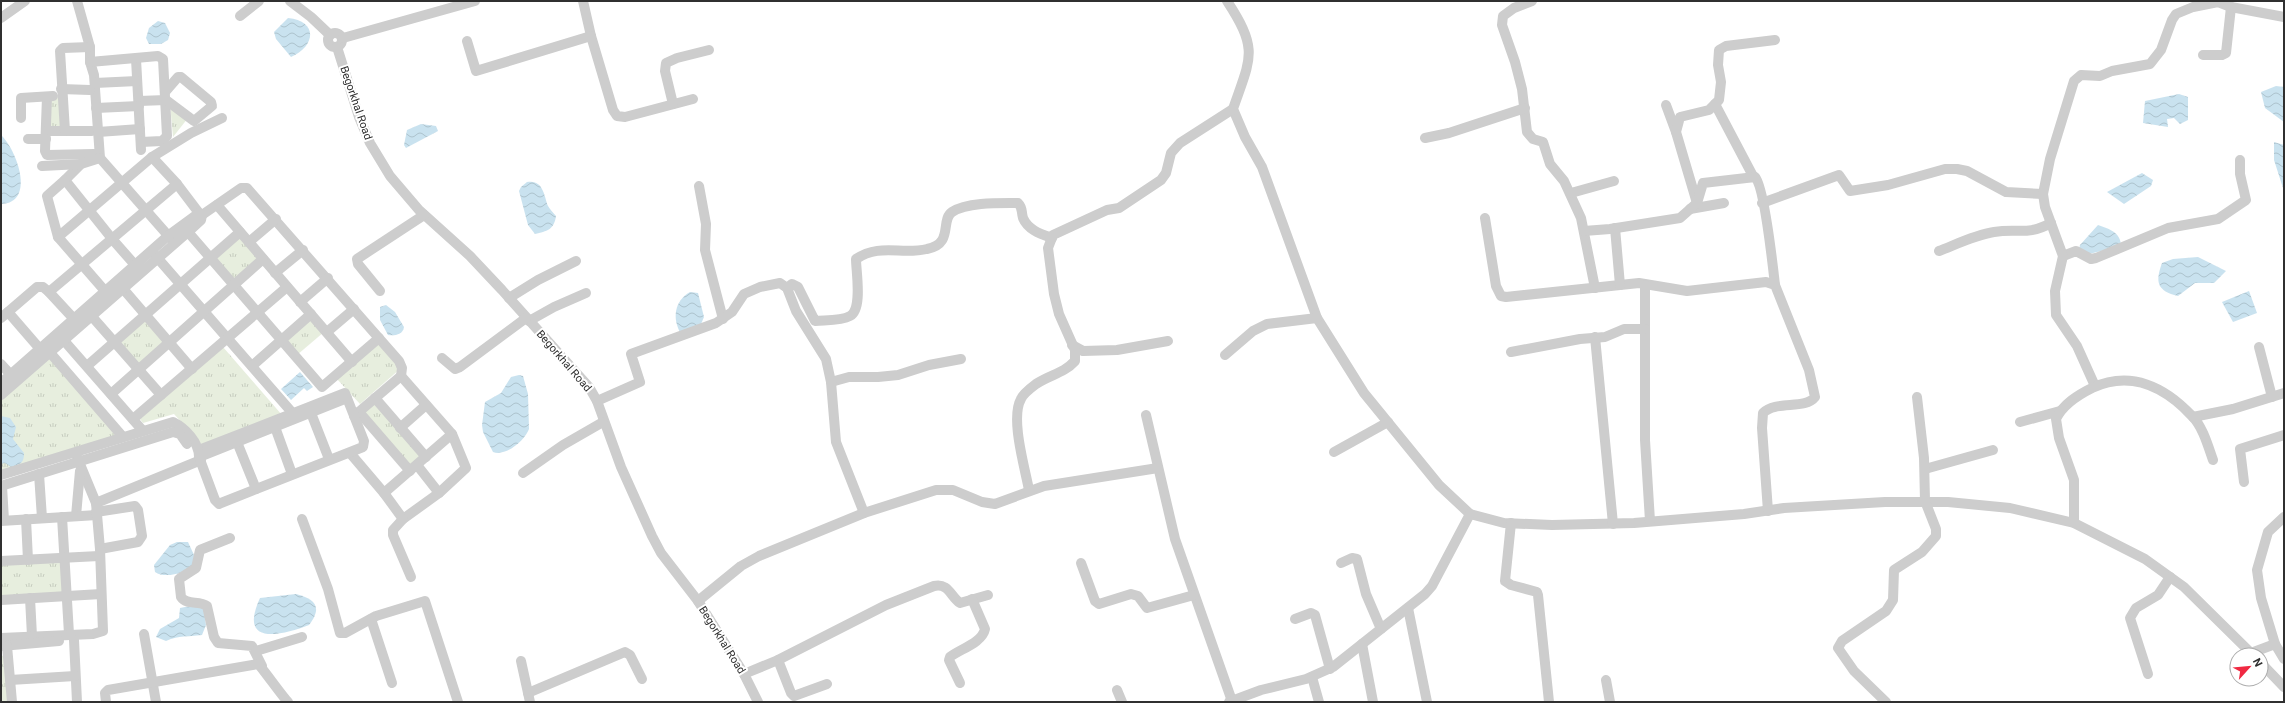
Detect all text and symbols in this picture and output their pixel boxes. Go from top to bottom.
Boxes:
street label: Begorkhal Road [337,64,375,142]
street label: Begorkhal Road [534,328,594,394]
street label: Begorkhal Road [696,604,748,676]
north arrow [2229,647,2269,687]
text: N [2250,656,2265,669]

